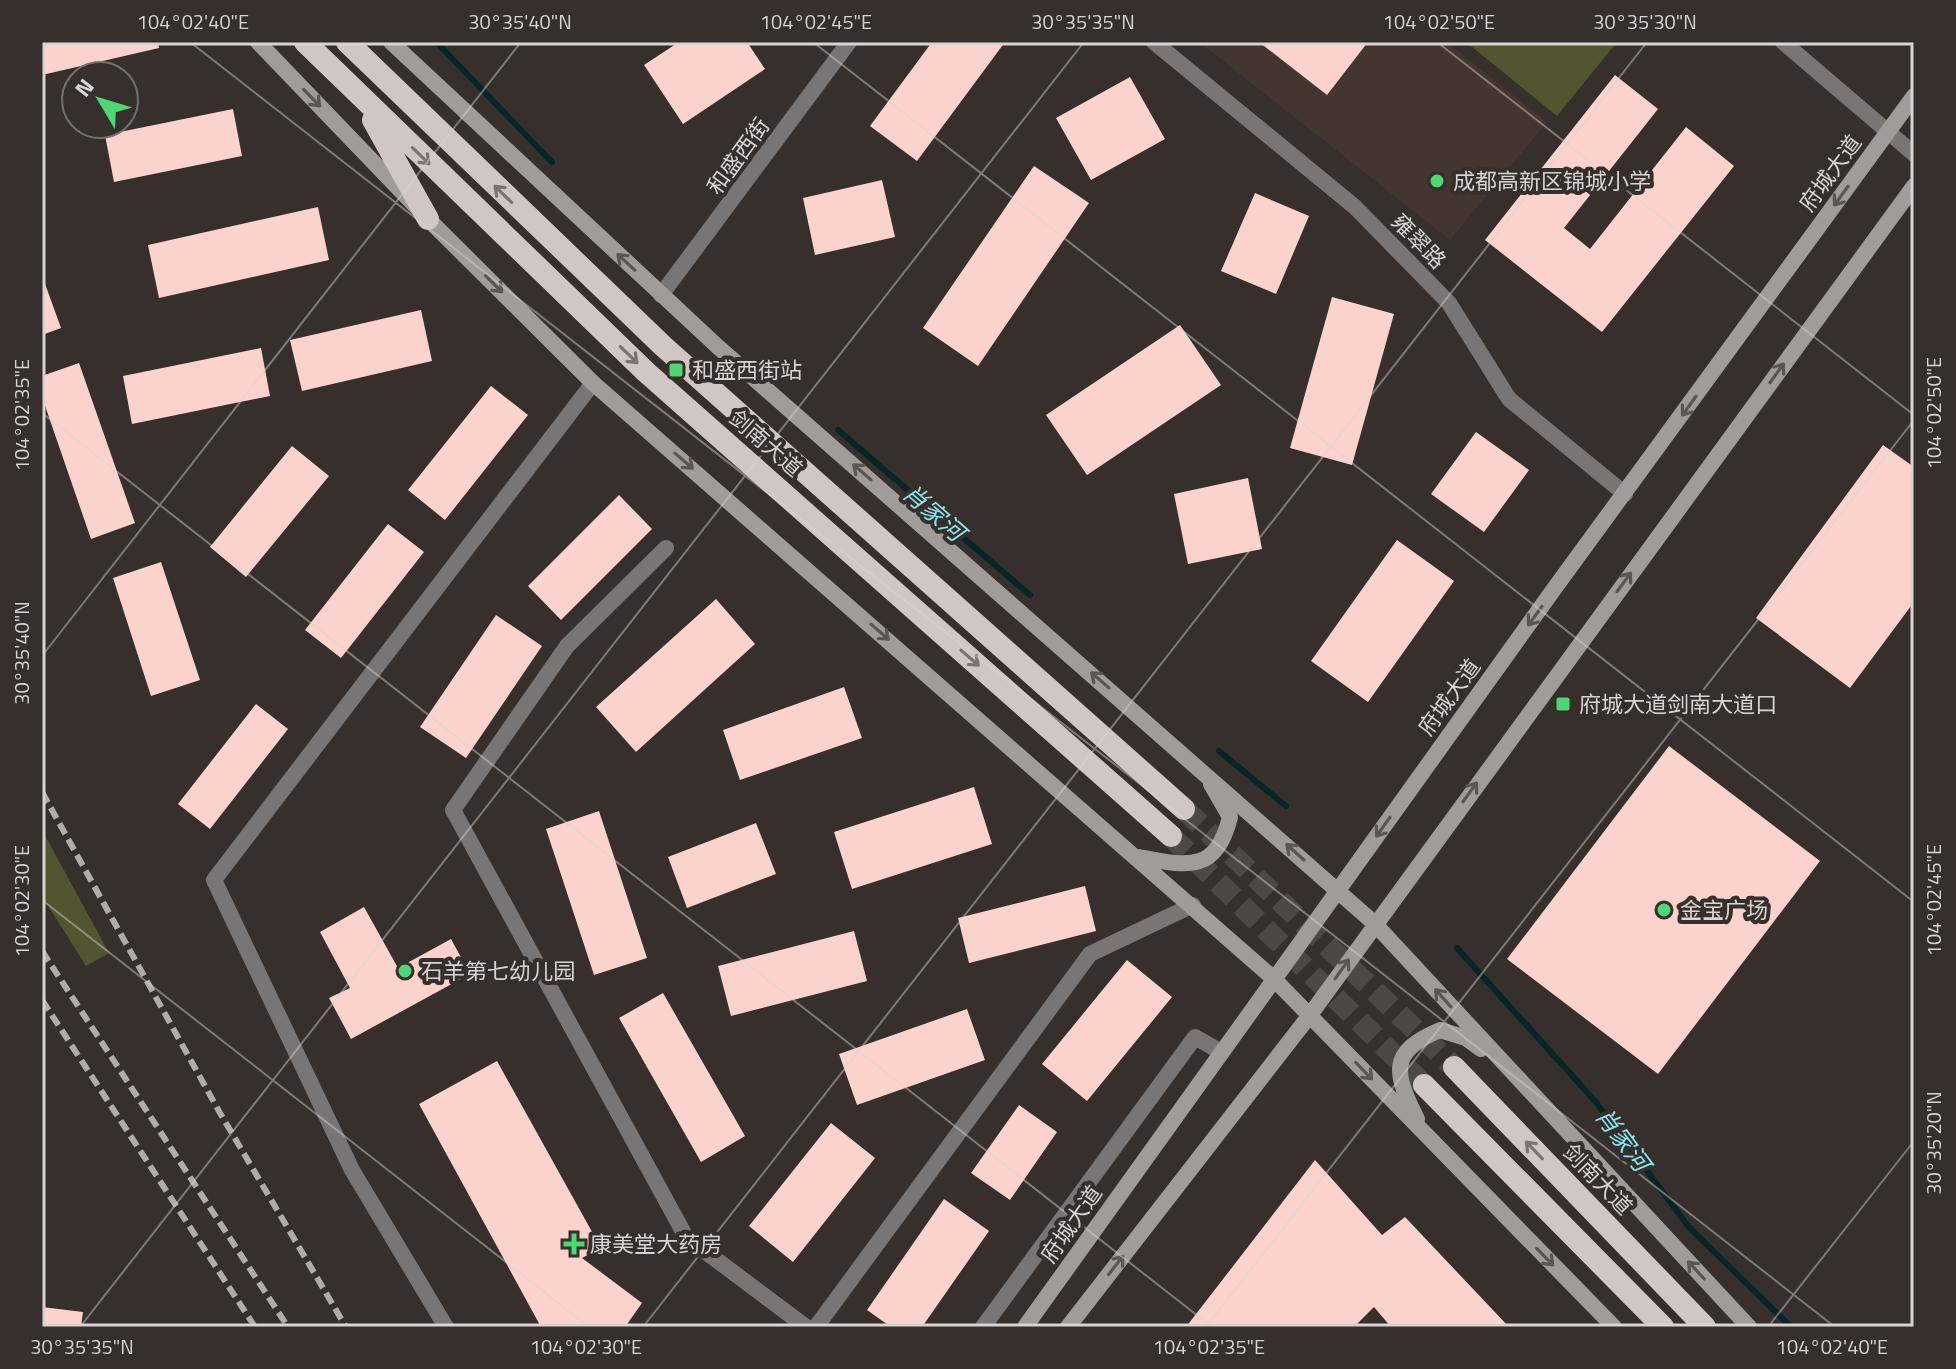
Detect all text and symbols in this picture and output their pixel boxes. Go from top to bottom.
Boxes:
text: 104°02'40"E [137,6,249,37]
text: 30°35'40"N [468,6,572,37]
text: 104°02'45"E [760,6,872,37]
text: 30°35'35"N [1031,6,1135,37]
text: 104°02'50"E [1383,6,1495,37]
text: 30°35'30"N [1593,6,1697,37]
north arrow [60,60,140,140]
text: N [66,71,102,104]
one-way arrow [302,88,321,107]
street label: 和盛西街 [698,110,778,202]
street label: 府城大道 [1790,127,1870,219]
one-way arrow [411,146,431,165]
place label: 成都高新区锦城小学 [1453,164,1651,198]
marker: 成都高新区锦城小学 [1428,172,1446,190]
one-way arrow [493,184,513,203]
one-way arrow [1833,184,1849,206]
street label: 雍翠路 [1384,205,1454,277]
one-way arrow [617,254,637,272]
one-way arrow [484,274,503,293]
one-way arrow [618,345,638,364]
place label: 和盛西街站 [692,353,802,387]
text: 104°02'50"E [1918,357,1949,469]
text: 104°02'35"E [6,359,37,471]
marker: 和盛西街站 [667,361,685,379]
one-way arrow [1769,362,1786,384]
one-way arrow [1680,395,1697,417]
street label: 剑南大道 [722,401,810,485]
one-way arrow [673,452,693,470]
one-way arrow [853,464,873,482]
water label: 肖家河 [895,475,976,552]
one-way arrow [1615,572,1632,594]
text: 30°35'40"N [6,601,37,705]
one-way arrow [1527,604,1543,626]
one-way arrow [869,623,889,641]
one-way arrow [959,649,979,667]
street label: 府城大道 [1409,651,1489,743]
one-way arrow [1090,672,1111,690]
place label: 府城大道剑南大道口 [1579,687,1777,721]
marker: 府城大道剑南大道口 [1554,695,1572,713]
one-way arrow [1461,782,1478,803]
one-way arrow [1375,815,1391,837]
one-way arrow [1286,844,1306,862]
text: 104°02'45"E [1918,844,1949,956]
text: 104°02'30"E [6,845,37,957]
place label: 金宝广场 [1680,893,1768,927]
marker: 金宝广场 [1655,901,1673,919]
place label: 石羊第七幼儿园 [421,954,575,988]
one-way arrow [1334,958,1350,980]
marker: 石羊第七幼儿园 [396,962,414,980]
one-way arrow [1434,988,1452,1008]
one-way arrow [1354,1061,1373,1080]
text: 30°35'20"N [1918,1091,1949,1195]
water label: 肖家河 [1587,1099,1661,1182]
street label: 剑南大道 [1555,1136,1641,1222]
one-way arrow [1525,1141,1544,1160]
street label: 府城大道 [1032,1178,1110,1270]
place label: 康美堂大药房 [590,1227,722,1261]
marker: 康美堂大药房 [565,1235,583,1253]
one-way arrow [1535,1247,1554,1266]
one-way arrow [1107,1255,1124,1276]
one-way arrow [1687,1260,1706,1280]
text: 30°35'35"N [30,1331,134,1362]
text: 104°02'30"E [530,1331,642,1362]
text: 104°02'35"E [1153,1331,1265,1362]
text: 104°02'40"E [1776,1331,1888,1362]

